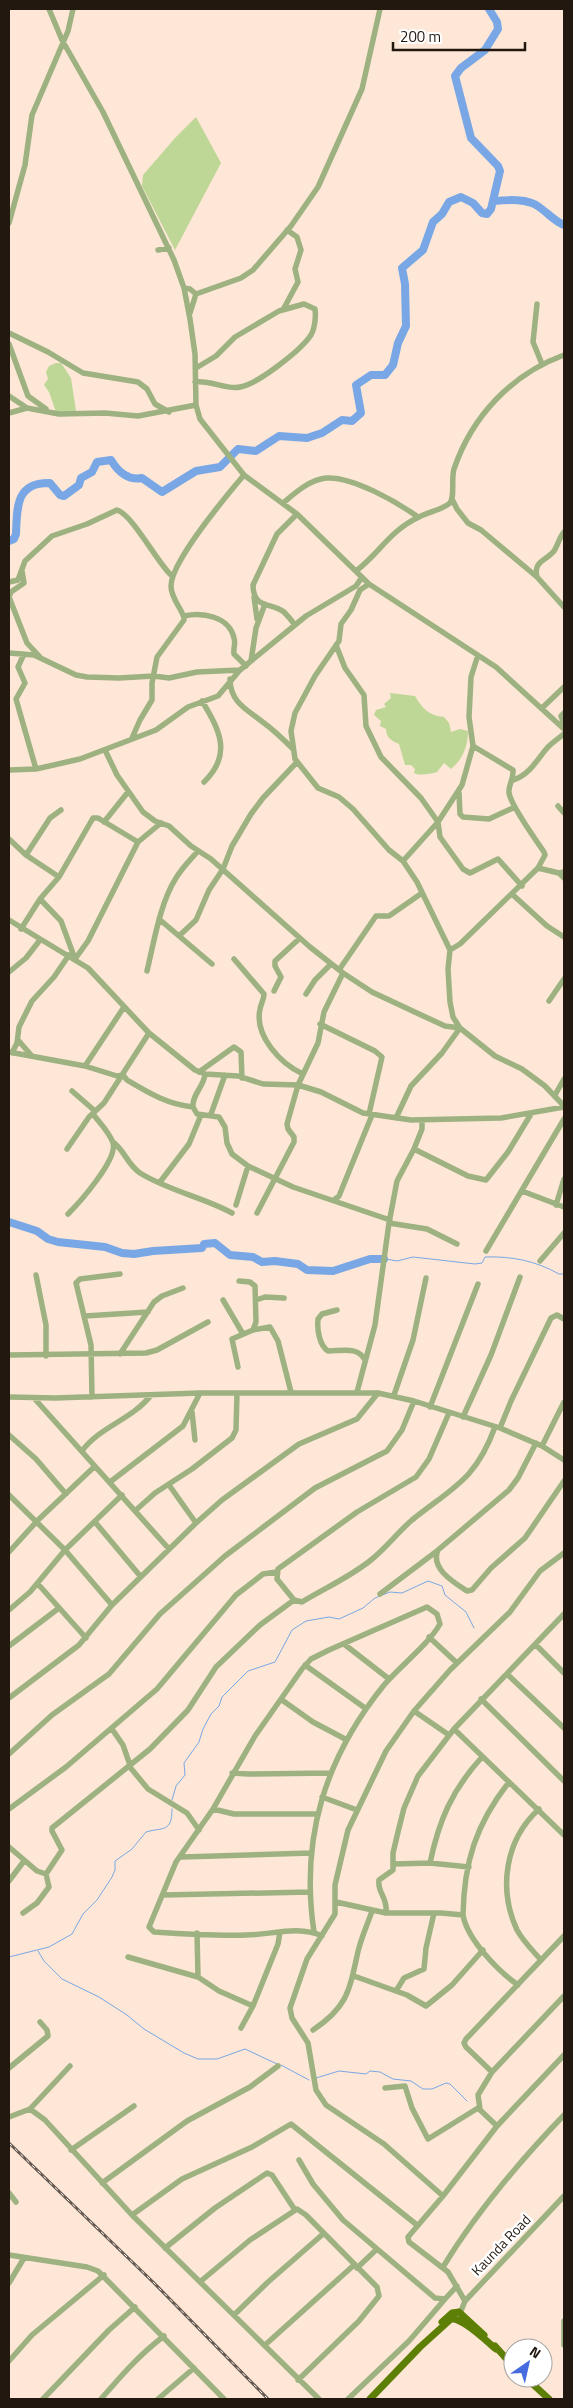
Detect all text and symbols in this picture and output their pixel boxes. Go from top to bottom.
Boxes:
scale bar [393,20,526,52]
text: 200 m [400,25,441,48]
street label: Kaunda Road [466,2209,535,2280]
north arrow [503,2338,553,2388]
text: N [526,2340,545,2363]

